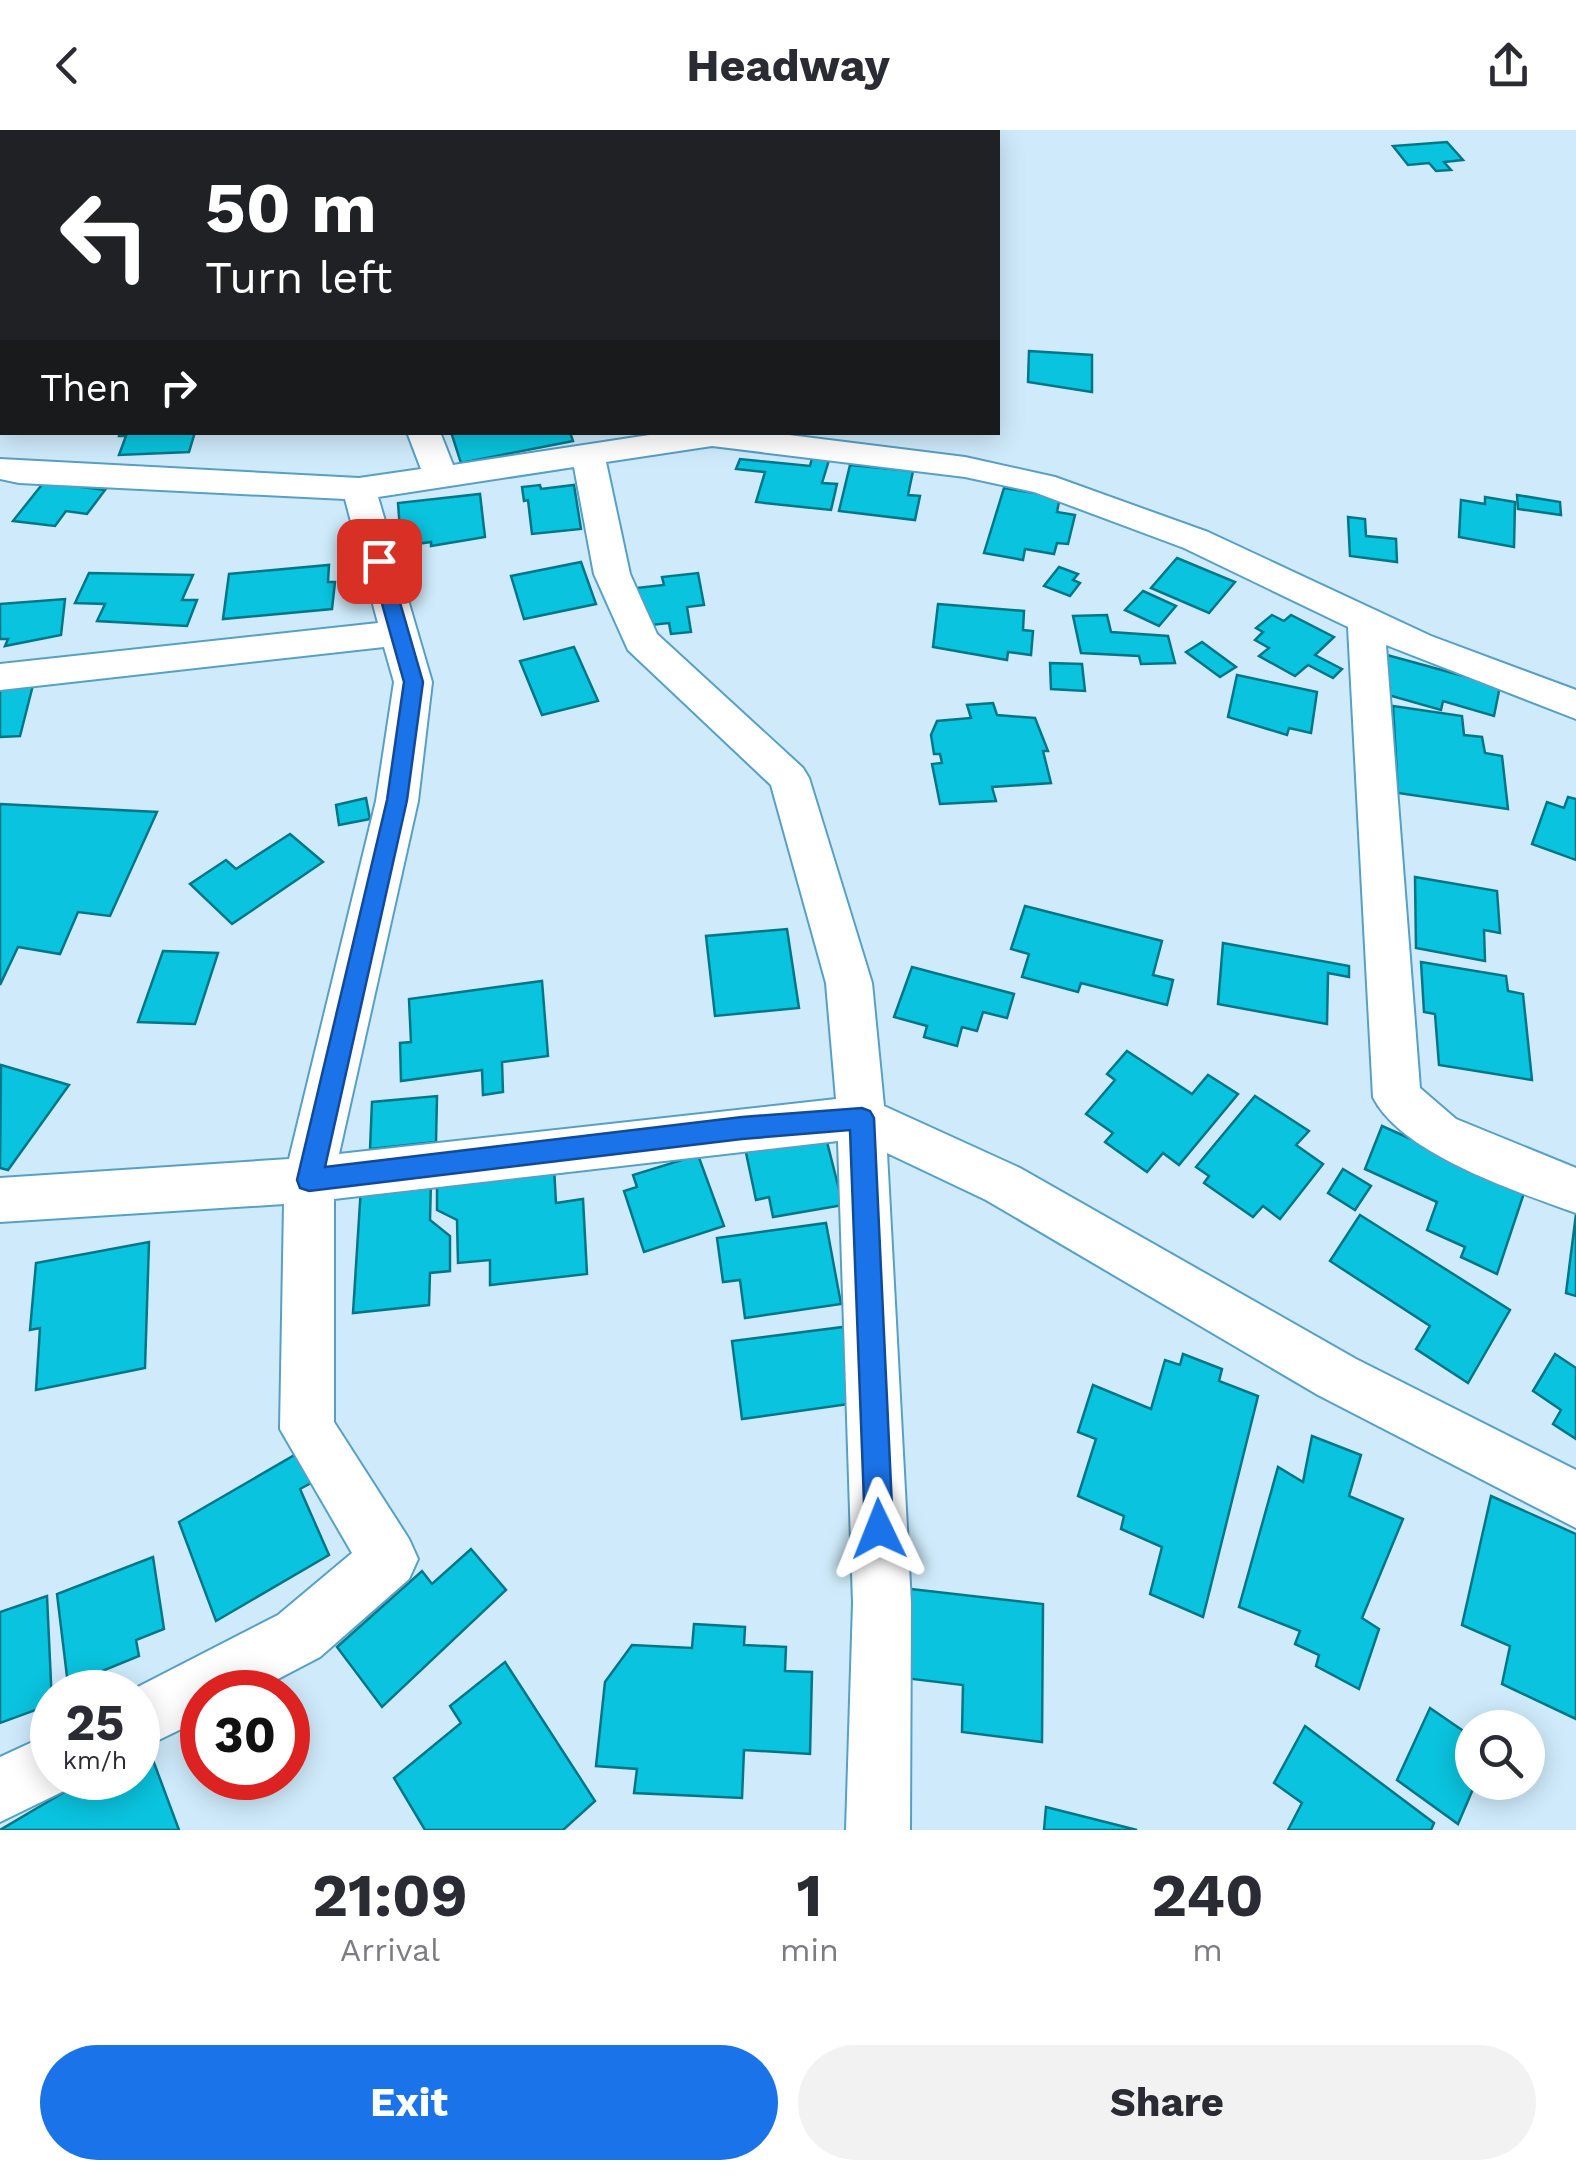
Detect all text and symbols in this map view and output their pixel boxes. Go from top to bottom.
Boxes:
icon: back [40,38,95,93]
icon: share [1481,38,1536,93]
text: Headway [686,39,890,92]
text: 50 m [205,167,377,249]
icon: left [40,170,170,300]
text: Turn left [205,251,392,304]
icon: right [151,360,206,415]
text: Then [40,366,131,410]
pin [337,519,422,604]
icon: arrive [352,534,407,589]
position arrow [827,1477,931,1581]
speed limit sign: 30 [180,1670,310,1800]
text: 25 [66,1693,124,1752]
map controls [1455,1710,1545,1800]
button: search [1455,1710,1545,1800]
text: km/h [63,1746,127,1775]
text: 21:09 [312,1860,468,1931]
text: 1 [797,1860,822,1931]
text: 240 [1151,1860,1264,1931]
text: Arrival [340,1931,440,1969]
text: min [780,1931,839,1969]
text: m [1192,1931,1223,1969]
button: Exit [40,2045,778,2160]
button: Share [798,2045,1536,2160]

